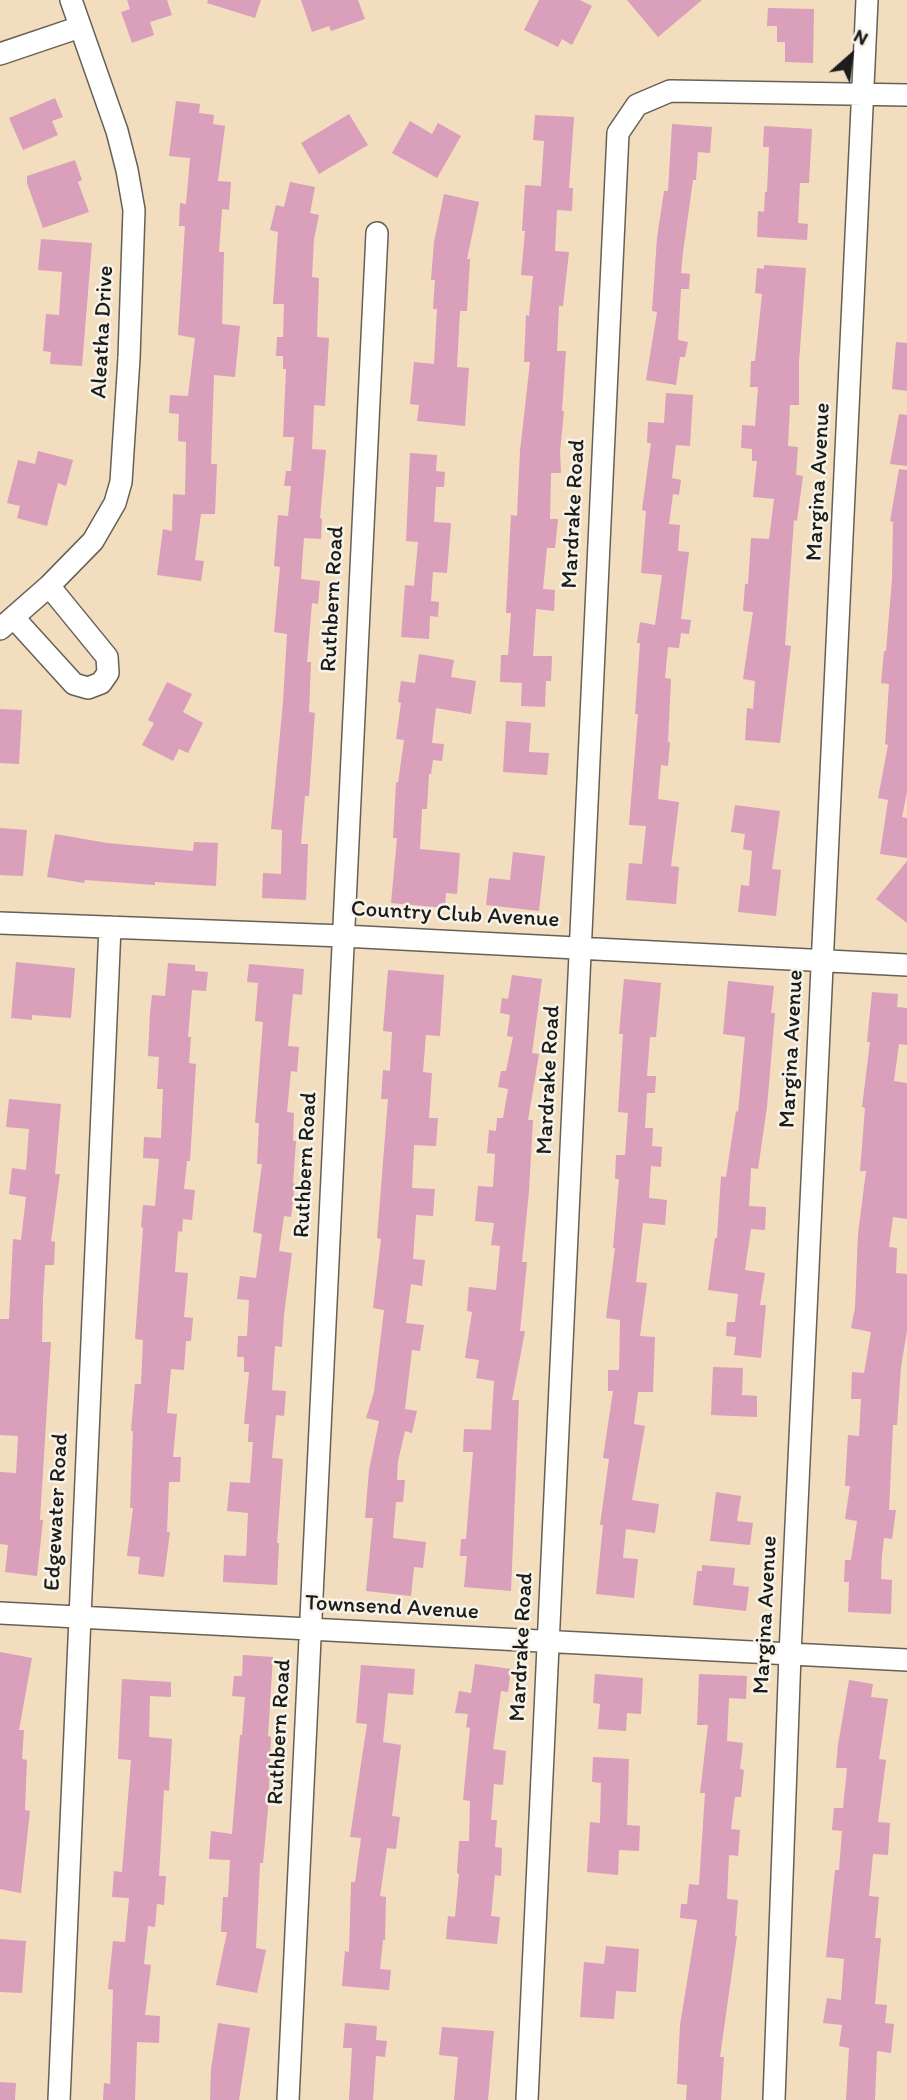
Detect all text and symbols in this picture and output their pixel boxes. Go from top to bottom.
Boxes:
north arrow [816,21,886,91]
text: N [850,24,872,50]
street label: Aleatha Drive [86,265,120,399]
street label: Margina Avenue [801,402,837,562]
street label: Mardrake Road [556,439,592,589]
street label: Ruthbern Road [315,525,351,673]
street label: Country Club Avenue [350,896,560,934]
street label: Margina Avenue [774,969,810,1129]
street label: Mardrake Road [531,1005,567,1155]
street label: Ruthbern Road [288,1091,324,1239]
street label: Edgewater Road [39,1432,75,1592]
street label: Margina Avenue [748,1535,784,1695]
street label: Mardrake Road [504,1572,540,1722]
street label: Townsend Avenue [304,1590,480,1626]
street label: Ruthbern Road [262,1658,298,1806]

